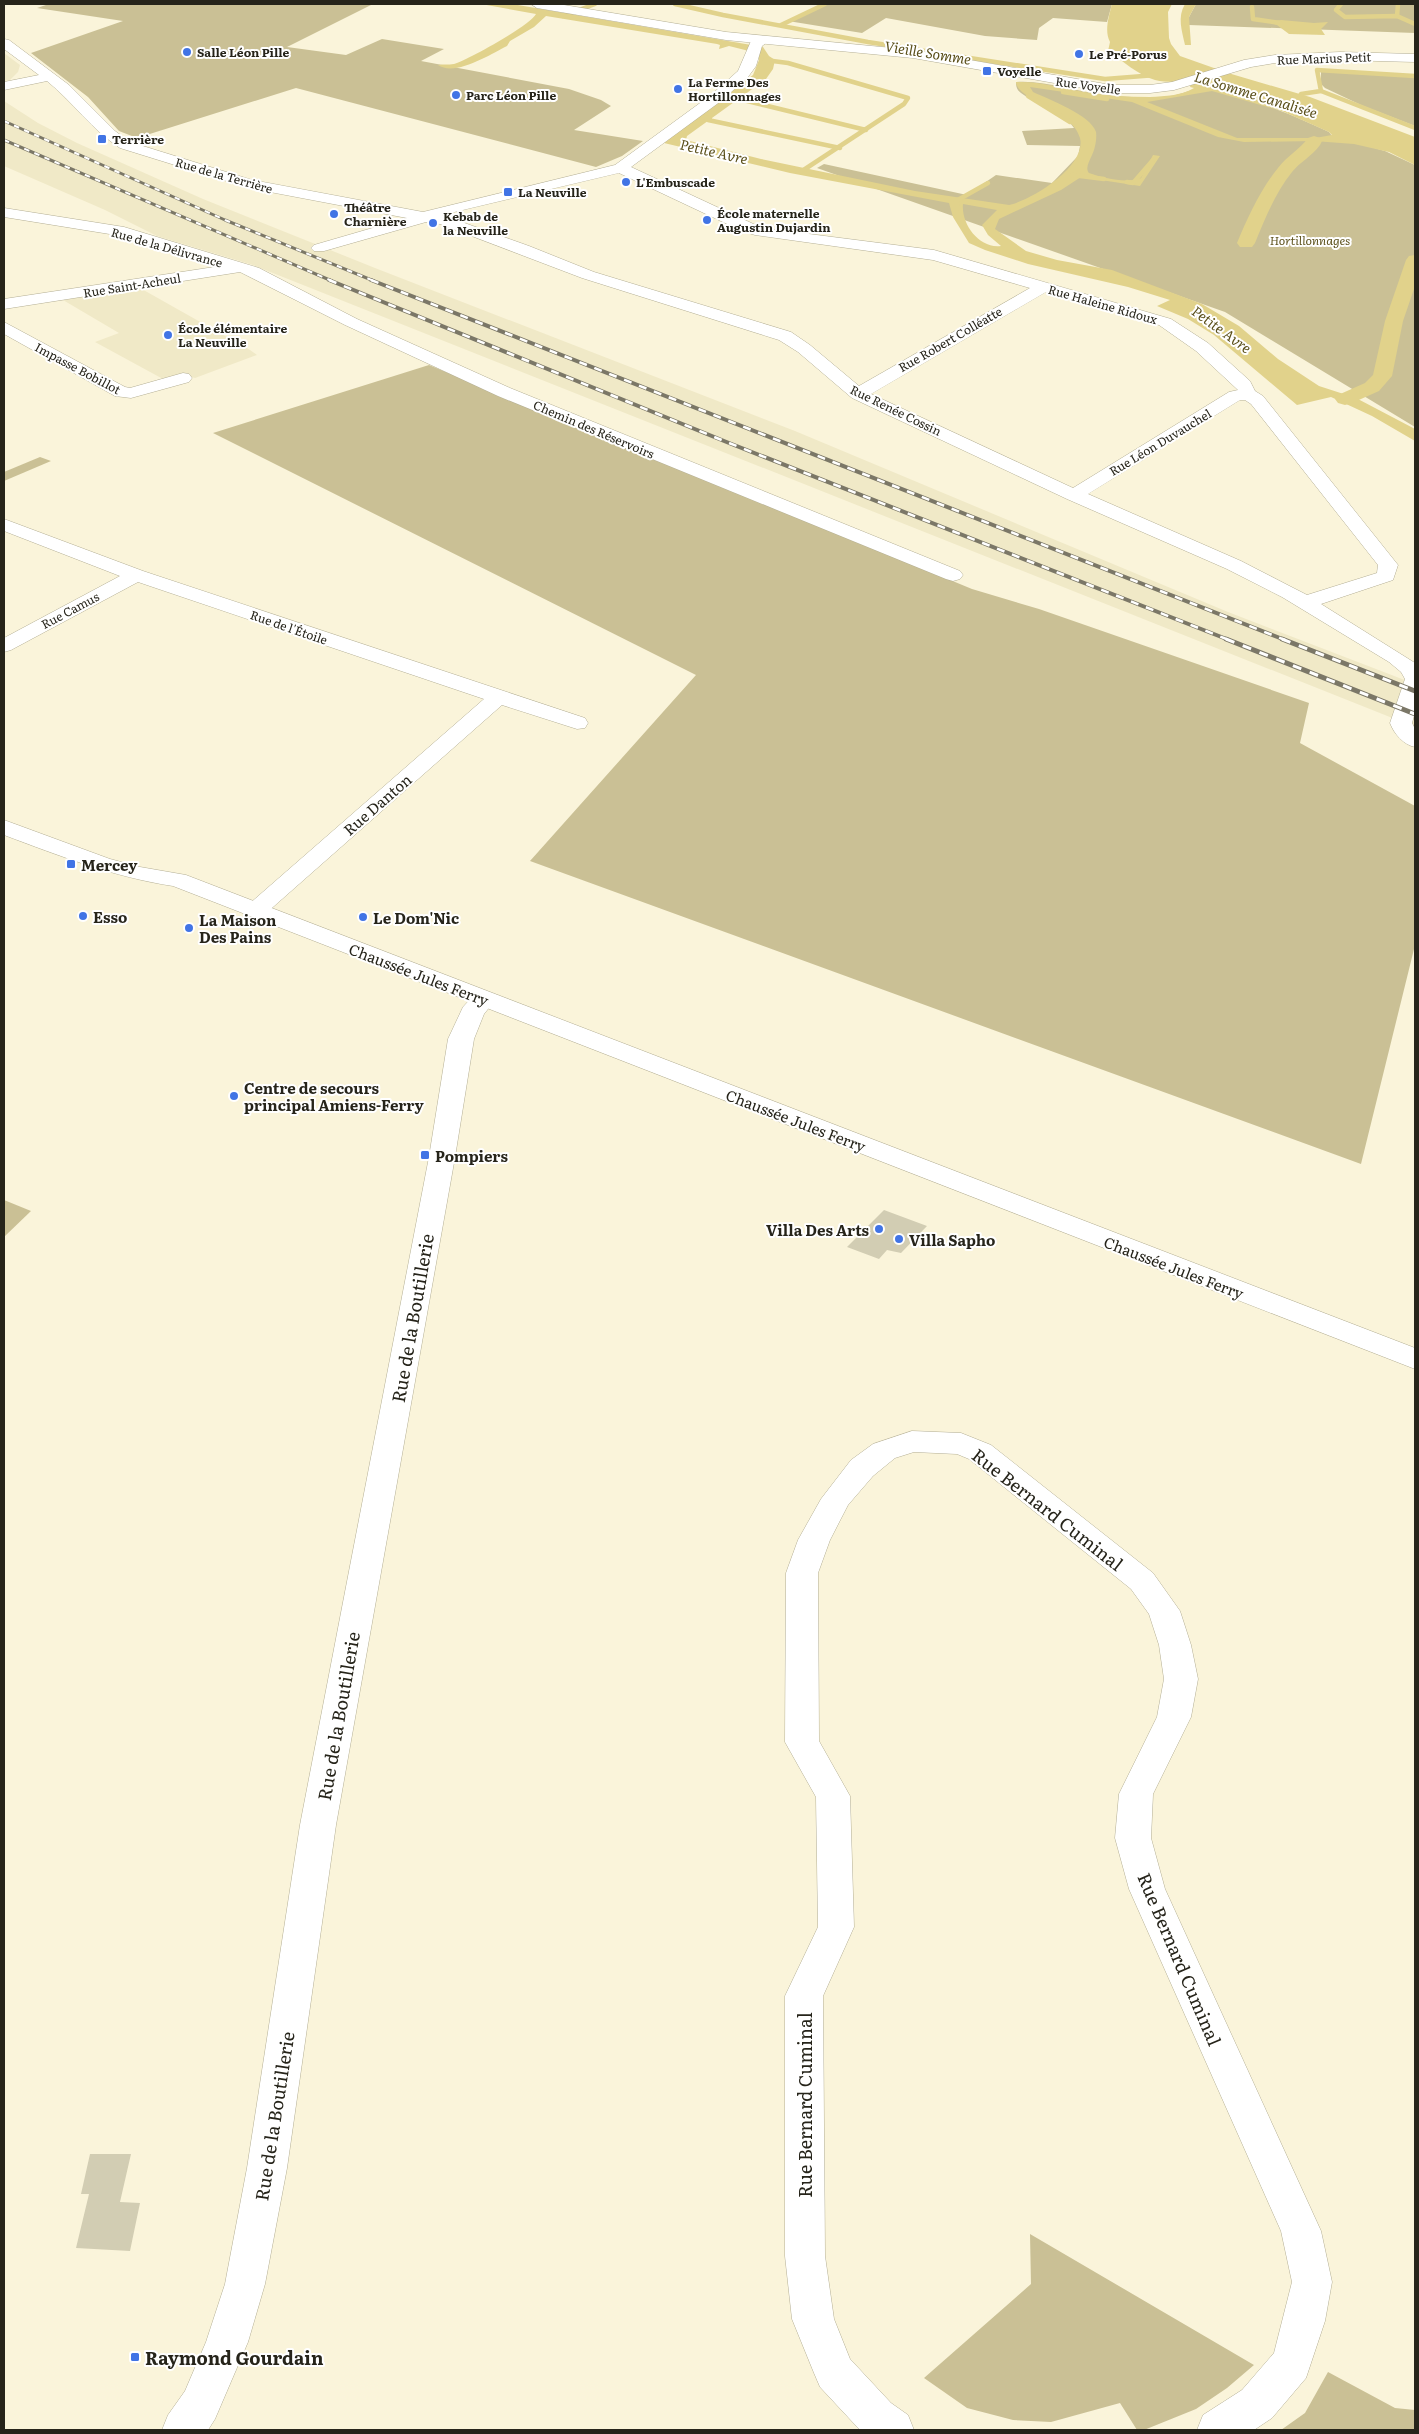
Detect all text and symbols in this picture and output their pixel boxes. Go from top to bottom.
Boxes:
water label: Vieille Somme [883,35,973,69]
place label: Salle Léon Pille [197,43,290,61]
place label: Le Pré-Porus [1089,45,1167,63]
marker: Salle Léon Pille [181,46,193,58]
street label: Rue Marius Petit [1277,47,1372,69]
marker: Le Pré-Porus [1073,48,1085,60]
place label: Voyelle [997,62,1042,80]
marker: Voyelle [981,65,993,77]
water label: La Somme Canalisée [1192,66,1320,122]
street label: Rue Voyelle [1054,72,1122,98]
place label: La Ferme Des Hortillonnages [688,73,781,105]
marker: La Ferme Des Hortillonnages [672,83,684,95]
place label: Parc Léon Pille [466,86,556,104]
marker: Parc Léon Pille [450,89,462,101]
place label: Terrière [112,130,164,148]
marker: Terrière [96,133,108,145]
water label: Petite Avre [678,133,750,169]
street label: Rue de la Terrière [173,152,275,198]
place label: L'Embuscade [636,173,715,191]
marker: L'Embuscade [620,176,632,188]
place label: La Neuville [518,183,587,201]
marker: La Neuville [502,186,514,198]
place label: Théâtre Charnière [344,198,407,230]
place label: École maternelle Augustin Dujardin [717,204,831,236]
place label: Kebab de la Neuville [443,207,508,239]
marker: Théâtre Charnière [328,208,340,220]
marker: École maternelle Augustin Dujardin [701,214,713,226]
marker: Kebab de la Neuville [427,217,439,229]
street label: Rue de la Délivrance [109,222,225,272]
park label: Hortillonnages [1270,231,1350,249]
street label: Rue Saint-Acheul [82,268,182,302]
street label: Rue Haleine Ridoux [1046,280,1160,328]
water label: Petite Avre [1188,301,1256,358]
street label: Rue Robert Colléatte [895,302,1005,376]
place label: École élémentaire La Neuville [178,319,287,351]
marker: École élémentaire La Neuville [162,329,174,341]
street label: Impasse Bobillot [32,338,124,398]
street label: Rue Renée Cossin [847,380,945,440]
street label: Chemin des Réservoirs [531,395,658,463]
street label: Rue Léon Duvauchel [1105,404,1215,480]
street label: Rue Camus [38,587,103,633]
street label: Rue de l'Étoile [248,605,330,649]
street label: Rue Danton [338,768,416,840]
place label: Mercey [81,853,138,876]
marker: Mercey [65,858,77,870]
place label: Esso [93,905,127,928]
place label: Le Dom'Nic [373,906,459,929]
place label: La Maison Des Pains [199,908,277,948]
marker: Esso [77,910,89,922]
marker: Le Dom'Nic [357,911,369,923]
marker: La Maison Des Pains [183,922,195,934]
street label: Chaussée Jules Ferry [346,937,493,1011]
place label: Centre de secours principal Amiens-Ferry [244,1076,424,1116]
street label: Chaussée Jules Ferry [723,1083,870,1157]
marker: Centre de secours principal Amiens-Ferry [228,1090,240,1102]
place label: Pompiers [435,1144,508,1167]
marker: Pompiers [419,1149,431,1161]
place label: Villa Des Arts [766,1218,870,1241]
marker: Villa Des Arts [873,1223,885,1235]
place label: Villa Sapho [909,1228,995,1251]
street label: Chaussée Jules Ferry [1101,1230,1248,1304]
street label: Rue de la Boutillerie [384,1231,440,1405]
marker: Villa Sapho [893,1233,905,1245]
street label: Rue Bernard Cuminal [967,1441,1129,1577]
street label: Rue de la Boutillerie [310,1629,366,1803]
street label: Rue Bernard Cuminal [1131,1868,1229,2050]
street label: Rue Bernard Cuminal [791,2012,818,2198]
street label: Rue de la Boutillerie [247,2029,301,2203]
place label: Raymond Gourdain [145,2344,324,2371]
marker: Raymond Gourdain [129,2351,141,2363]

